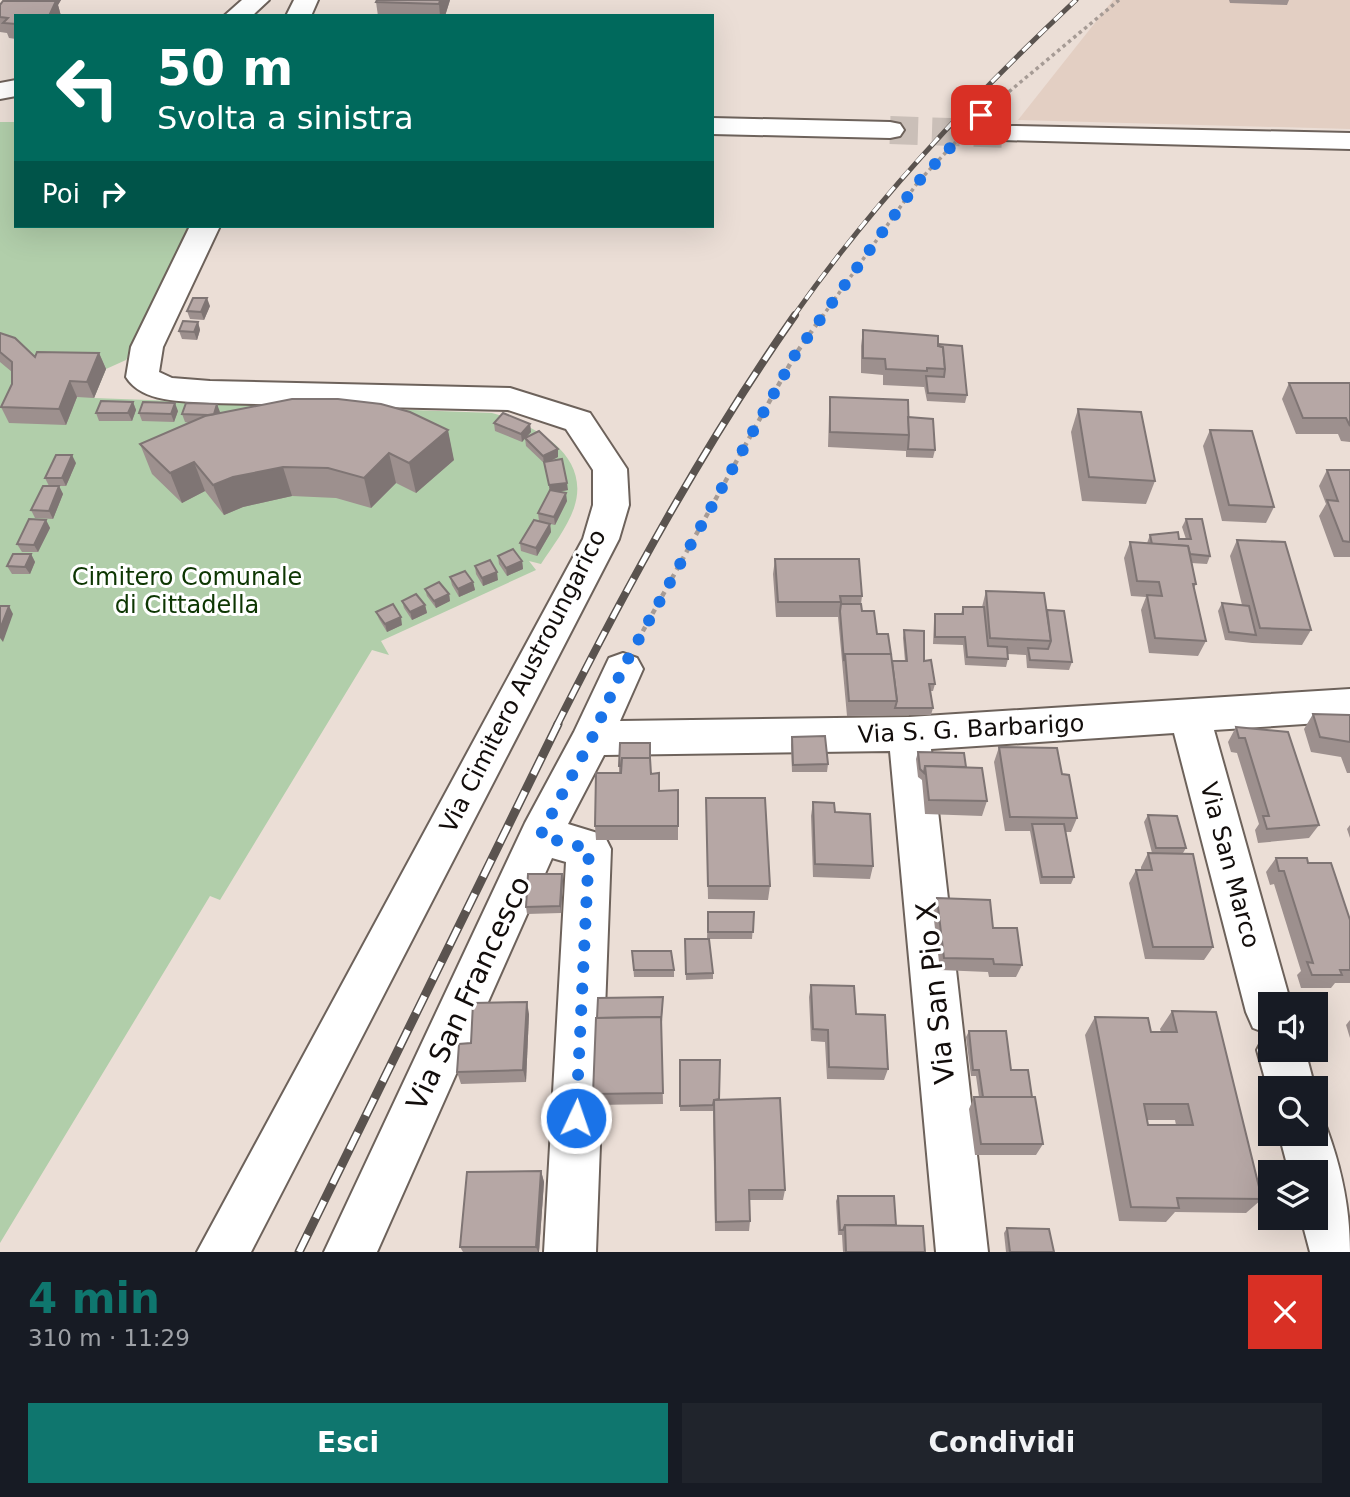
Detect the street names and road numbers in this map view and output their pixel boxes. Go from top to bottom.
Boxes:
street label: Via Cimitero Austroungarico [434,525,612,837]
street label: Via S. G. Barbarigo [857,709,1085,749]
street label: Via San Marco [1194,779,1266,951]
street label: Via San Francesco [400,871,537,1115]
street label: Via San Pio X [910,900,961,1086]

